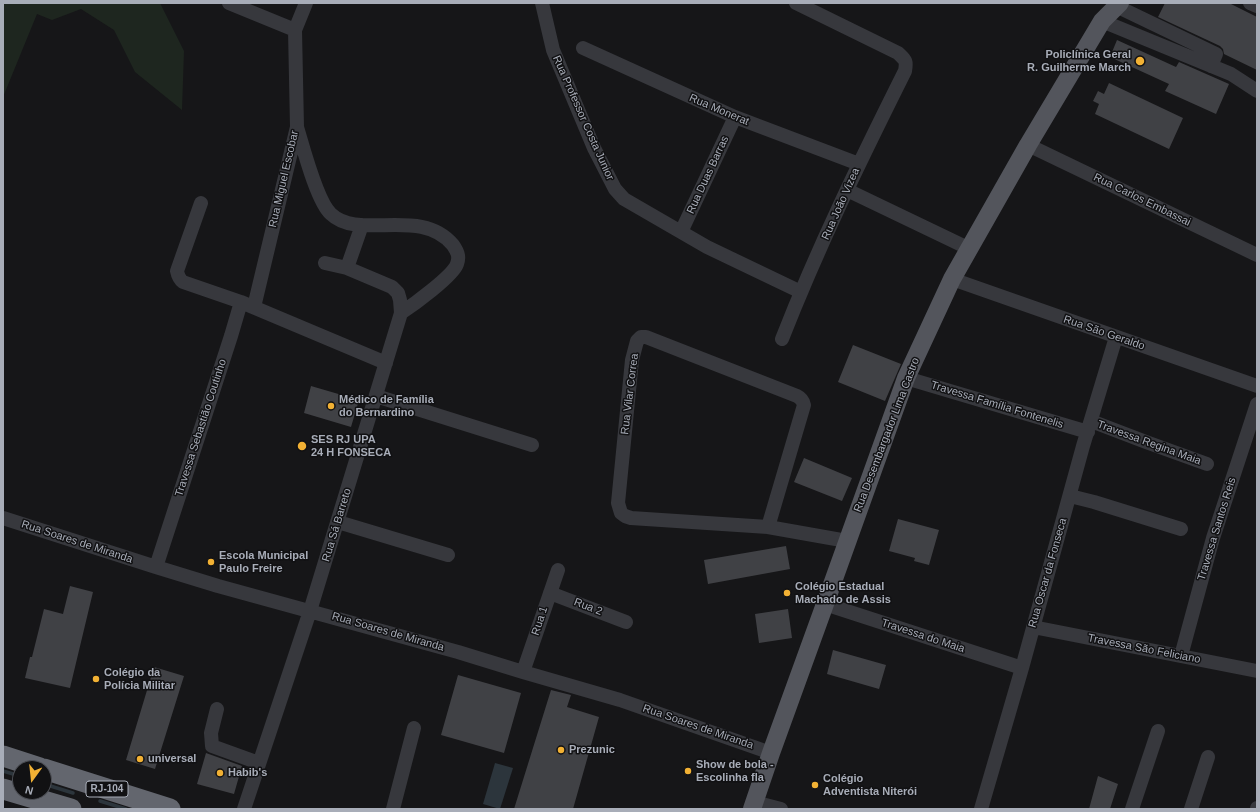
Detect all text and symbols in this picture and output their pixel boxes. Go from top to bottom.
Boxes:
place label: Policlínica Geral R. Guilherme March [1027,48,1131,74]
street label: Rua Professor Costa Junior [549,54,617,182]
marker: Policlínica Geral R. Guilherme March [1134,55,1146,67]
street label: Rua Monerat [687,92,751,128]
street label: Rua Miguel Escobar [266,129,302,229]
street label: Rua Duas Barras [684,134,732,216]
street label: Rua João Vizea [819,166,863,242]
street label: Rua Carlos Embassai [1091,171,1193,229]
street label: Rua São Geraldo [1062,313,1146,353]
street label: Rua Vilar Correa [618,353,642,435]
street label: Rua Desembargador Lima Castro [851,356,923,514]
street label: Travessa Sebastião Coutinho [172,358,230,498]
street label: Travessa Família Fontenelis [929,379,1065,431]
place label: Médico de Família do Bernardino [339,393,434,419]
marker: Médico de Família do Bernardino [326,401,336,411]
street label: Travessa Regina Maia [1095,418,1203,468]
place label: SES RJ UPA 24 H FONSECA [311,433,391,459]
marker: SES RJ UPA 24 H FONSECA [296,440,308,452]
street label: Travessa Santos Reis [1195,476,1239,582]
street label: Rua Sá Barreto [320,487,354,563]
street label: Rua Oscar da Fonseca [1026,517,1070,629]
street label: Rua Soares de Miranda [20,518,134,566]
place label: Escola Municipal Paulo Freire [219,549,308,575]
marker: Escola Municipal Paulo Freire [206,557,216,567]
place label: Colégio Estadual Machado de Assis [795,580,891,606]
marker: Colégio Estadual Machado de Assis [782,588,792,598]
street label: Rua 2 [572,596,604,618]
street label: Rua 1 [529,605,551,637]
street label: Rua Soares de Miranda [330,610,446,654]
street label: Travessa do Maia [880,616,966,656]
street label: Travessa São Feliciano [1087,632,1201,666]
place label: Colégio da Polícia Militar [104,666,175,692]
marker: Colégio da Polícia Militar [91,674,101,684]
street label: Rua Soares de Miranda [641,702,755,752]
place label: Prezunic [569,743,615,757]
marker: Prezunic [556,745,566,755]
place label: universal [148,752,196,766]
marker: universal [135,754,145,764]
place label: Show de bola - Escolinha fla [696,758,774,784]
north arrow [12,760,52,800]
place label: Habib's [228,766,267,780]
marker: Show de bola - Escolinha fla [683,766,693,776]
marker: Habib's [215,768,225,778]
place label: Colégio Adventista Niterói [823,772,917,798]
marker: Colégio Adventista Niterói [810,780,820,790]
road number: RJ-104 [86,781,128,797]
text: N [24,784,35,797]

